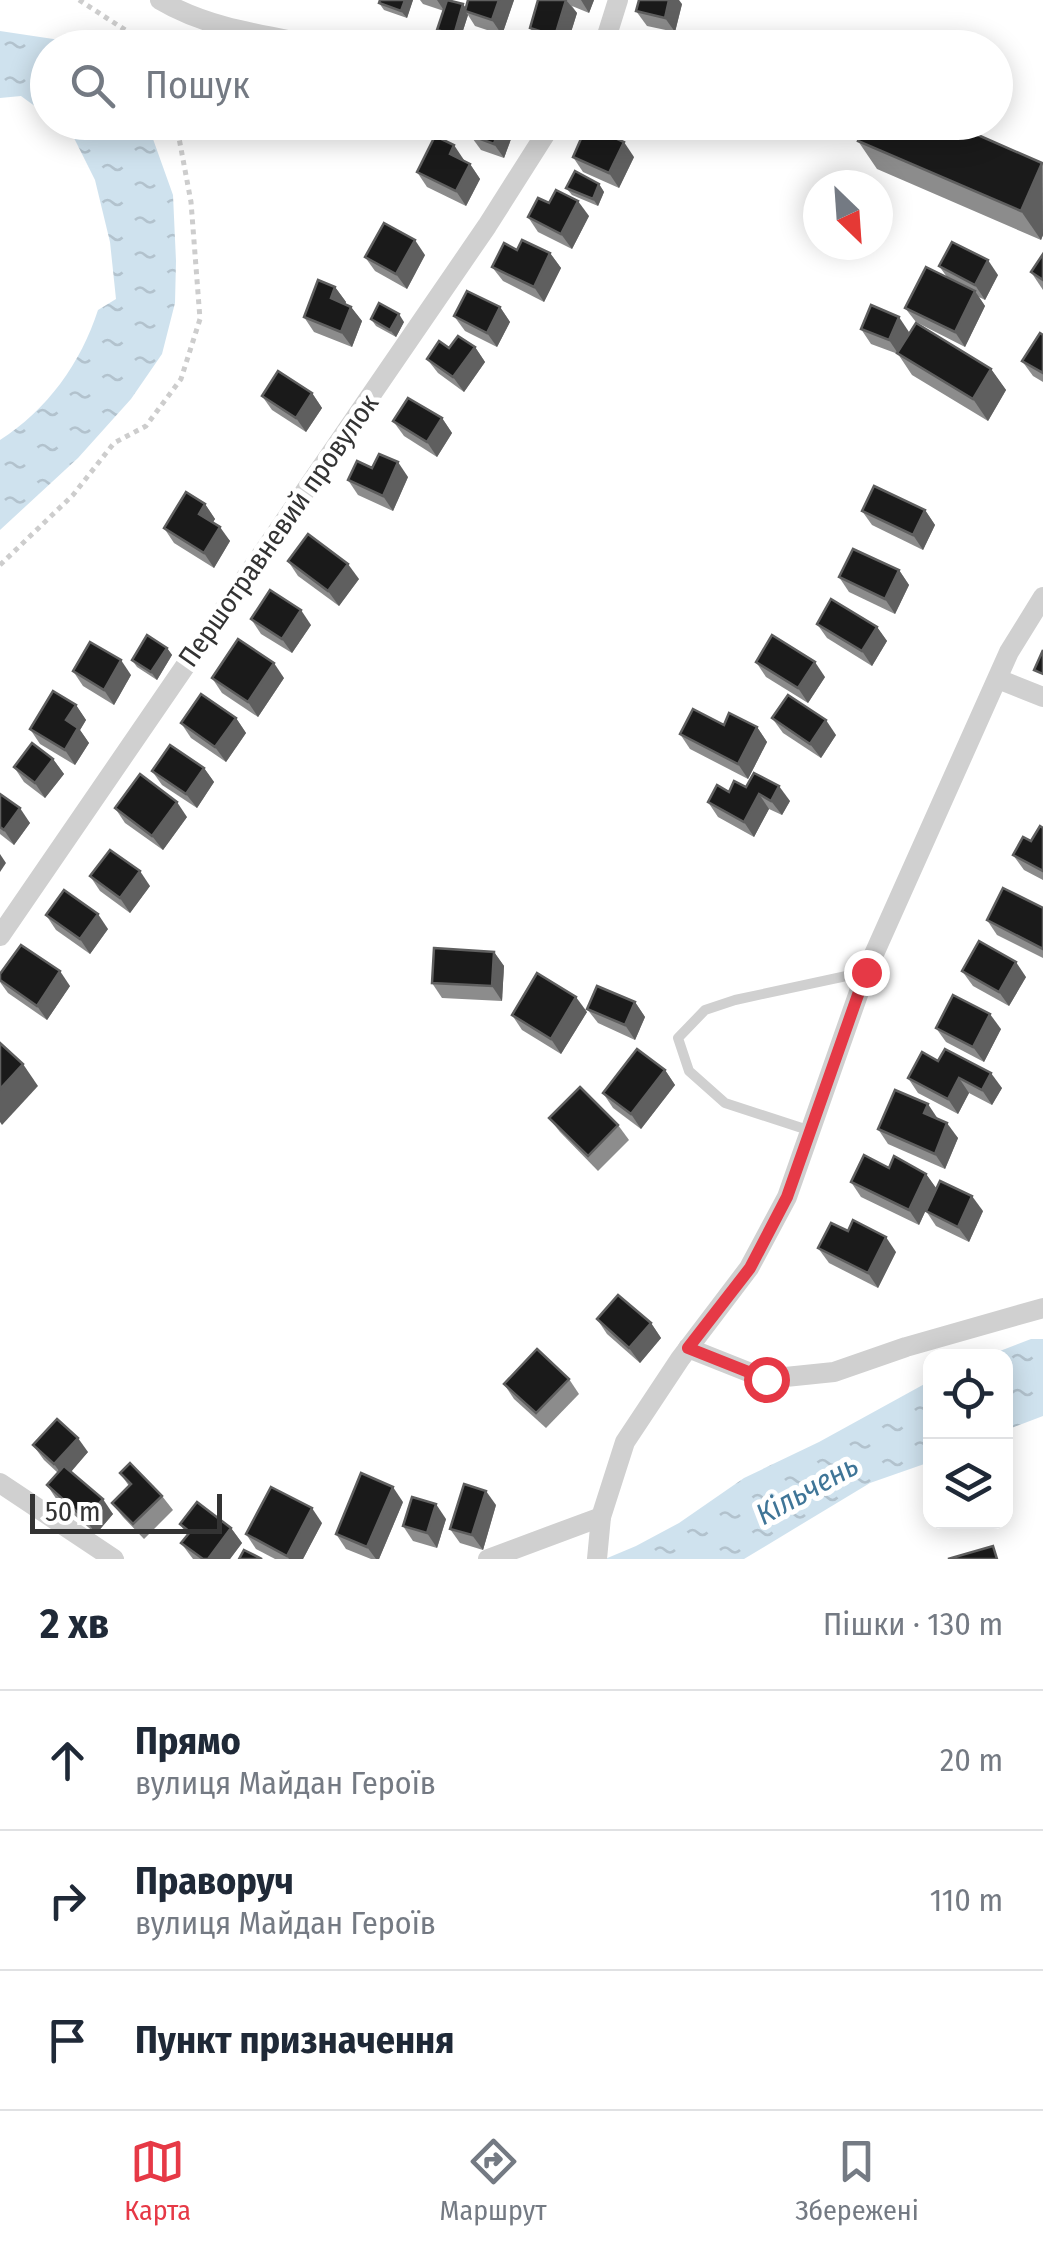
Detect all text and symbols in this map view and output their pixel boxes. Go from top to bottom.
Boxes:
search box [30,30,1013,140]
icon: search [65,58,120,113]
text: Пошук [145,62,250,108]
north arrow [803,170,893,260]
street label: Першотравневий провулок [172,387,385,673]
route end [844,950,890,996]
map controls [923,1349,1013,1529]
button: locate [923,1349,1013,1439]
route start [744,1357,790,1403]
button: layers [923,1439,1013,1529]
water label: Кільчень [750,1447,864,1533]
scale bar [30,1489,222,1534]
text: 50 m [45,1495,101,1528]
text: 2 хв [40,1599,109,1649]
text: Пішки · 130 m [823,1605,1003,1643]
text: Прямо [135,1718,241,1764]
icon: ahead [40,1733,95,1788]
text: 20 m [940,1741,1003,1779]
text: вулиця Майдан Героїв [135,1764,436,1802]
text: Праворуч [135,1858,294,1904]
icon: right [40,1873,95,1928]
text: 110 m [930,1881,1003,1919]
text: вулиця Майдан Героїв [135,1904,436,1942]
icon: arrive [40,2013,95,2068]
text: Пункт призначення [135,2017,454,2063]
tab: Карта [124,2134,191,2227]
tab: Маршрут [440,2134,547,2227]
tab: Збережені [795,2134,919,2227]

